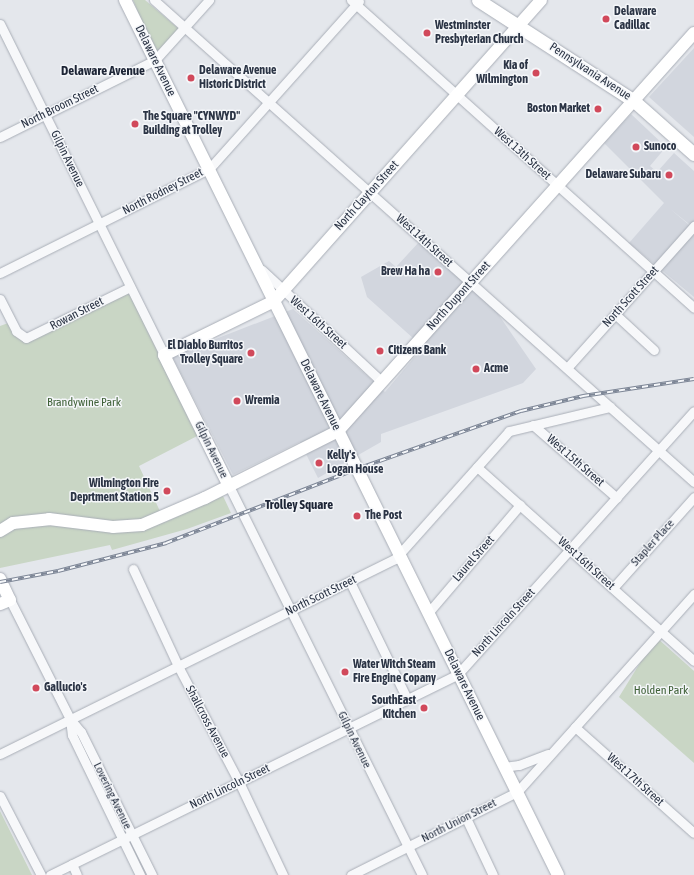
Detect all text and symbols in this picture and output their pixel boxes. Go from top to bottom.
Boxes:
place label: Delaware Cadillac [614,5,657,33]
marker: Delaware Cadillac [601,14,611,24]
place label: Westminster Presbyterian Church [435,19,524,47]
street label: Delaware Avenue [132,23,178,99]
marker: Westminster Presbyterian Church [422,28,432,38]
street label: Pennsylvania Avenue [546,40,634,104]
place label: Kia of Wilmington [476,59,528,87]
district label: Delaware Avenue [61,63,145,79]
place label: Delaware Avenue Historic District [199,64,276,92]
marker: Kia of Wilmington [531,68,541,78]
marker: Delaware Avenue Historic District [186,73,196,83]
street label: North Broom Street [19,82,101,132]
place label: Boston Market [527,102,590,116]
marker: Boston Market [593,104,603,114]
place label: The Square "CYNWYD" Building at Trolley [143,110,240,138]
marker: The Square "CYNWYD" Building at Trolley [130,119,140,129]
street label: West 13th Street [491,125,553,183]
street label: Gilpin Avenue [47,128,87,190]
place label: Sunoco [644,140,676,154]
marker: Sunoco [631,142,641,152]
street label: North Clayton Street [332,158,402,234]
street label: North Rodney Street [120,166,206,218]
place label: Delaware Subaru [585,168,661,182]
marker: Delaware Subaru [664,170,674,180]
street label: West 14th Street [393,212,455,270]
street label: North Dupont Street [424,258,494,334]
street label: North Scott Street [600,264,662,330]
place label: Brew Ha ha [381,265,430,279]
marker: Brew Ha ha [433,267,443,277]
street label: Rowan Street [48,294,106,334]
street label: West 16th Street [287,294,349,352]
place label: El Diablo Burritos Trolley Square [167,339,243,367]
place label: Citizens Bank [388,344,446,358]
marker: Citizens Bank [375,346,385,356]
marker: El Diablo Burritos Trolley Square [246,348,256,358]
street label: Delaware Avenue [297,357,343,433]
place label: Acme [484,362,508,376]
marker: Acme [471,364,481,374]
place label: Wremia [245,394,280,408]
park label: Brandywine Park [47,396,121,410]
marker: Wremia [232,396,242,406]
street label: Gilpin Avenue [191,419,231,481]
street label: West 15th Street [543,432,607,490]
place label: Kelly's Logan House [327,449,383,477]
marker: Kelly's Logan House [314,458,324,468]
place label: Wilmington Fire Deprtment Station 5 [70,477,159,505]
marker: Wilmington Fire Deprtment Station 5 [162,486,172,496]
district label: Trolley Square [265,497,333,513]
place label: The Post [365,509,402,523]
marker: The Post [352,511,362,521]
street label: Stapler Place [628,517,678,569]
street label: Laurel Street [450,533,498,585]
street label: West 16th Street [555,535,617,593]
street label: North Scott Street [283,573,359,619]
street label: North Lincoln Street [469,586,539,660]
street label: Delaware Avenue [441,647,487,723]
place label: Water Witch Steam Fire Engine Copany [353,658,436,686]
marker: Water Witch Steam Fire Engine Copany [340,667,350,677]
place label: Gallucio's [44,681,87,695]
marker: Gallucio's [31,683,41,693]
street label: Shallcross Avenue [182,683,232,761]
park label: Holden Park [634,684,688,698]
place label: SouthEast Kitchen [372,694,416,722]
marker: SouthEast Kitchen [419,703,429,713]
street label: Gilpin Avenue [334,709,374,771]
street label: West 17th Street [604,751,666,809]
street label: Lovering Avenue [90,760,134,832]
street label: North Lincoln Street [188,761,272,813]
street label: North Union Street [419,796,499,846]

